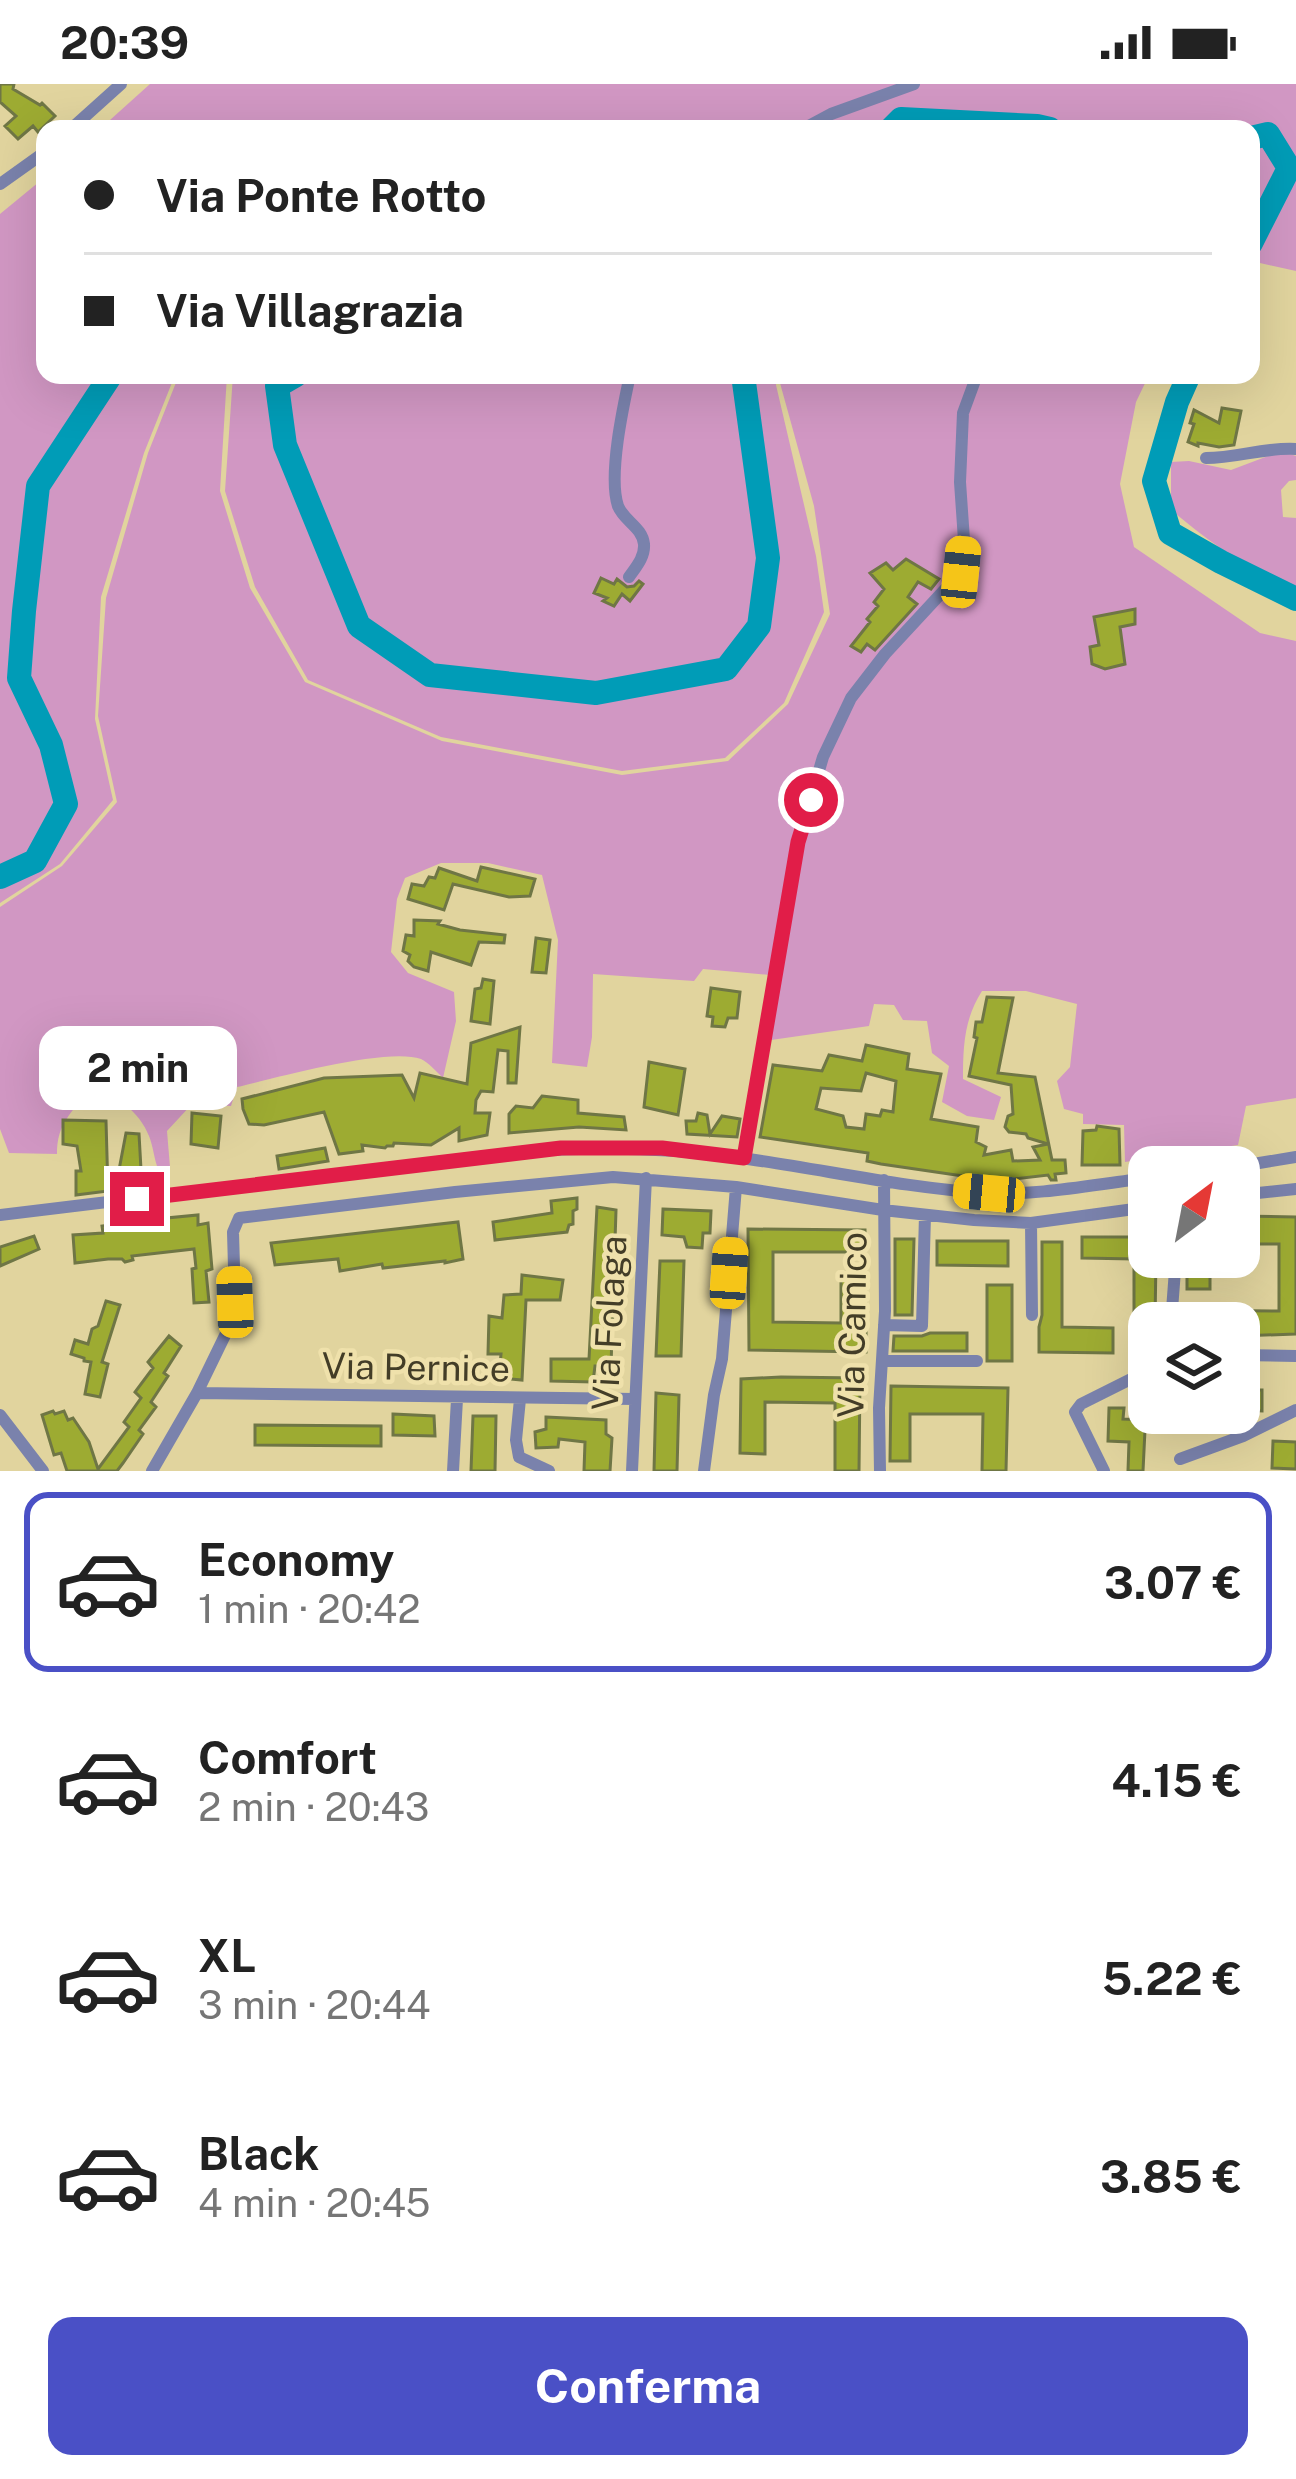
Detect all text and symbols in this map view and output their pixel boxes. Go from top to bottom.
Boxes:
text: 20:39 [60,16,189,69]
text: Via Ponte Rotto [156,169,486,222]
text: Via Villagrazia [156,284,464,337]
car [939,534,983,610]
route start [784,773,838,827]
callout: 2 min [38,1025,236,1109]
text: 2 min [87,1045,189,1091]
north arrow [1128,1146,1260,1278]
map controls [1128,1146,1260,1434]
route end [110,1172,164,1226]
car [952,1172,1026,1214]
street label: Via Camico [829,1232,875,1418]
street label: Via Folaga [583,1234,635,1412]
car [709,1236,749,1310]
car [216,1265,254,1339]
button: layers [1128,1302,1260,1434]
street label: Via Pernice [321,1344,511,1390]
icon: car [54,1528,162,1636]
text: Economy [198,1533,394,1586]
text: 3.07 € [1104,1556,1242,1609]
text: 1 min · 20:42 [198,1586,421,1632]
icon: car [54,1726,162,1834]
text: Comfort [198,1731,377,1784]
text: 4.15 € [1111,1754,1242,1807]
text: 2 min · 20:43 [198,1784,429,1830]
icon: car [54,1924,162,2032]
text: XL [198,1929,256,1982]
text: 5.22 € [1102,1952,1242,2005]
text: 3 min · 20:44 [198,1982,431,2028]
icon: car [54,2122,162,2230]
text: Black [198,2127,319,2180]
text: 3.85 € [1100,2150,1242,2203]
text: 4 min · 20:45 [198,2180,431,2226]
button: Conferma [48,2317,1248,2455]

